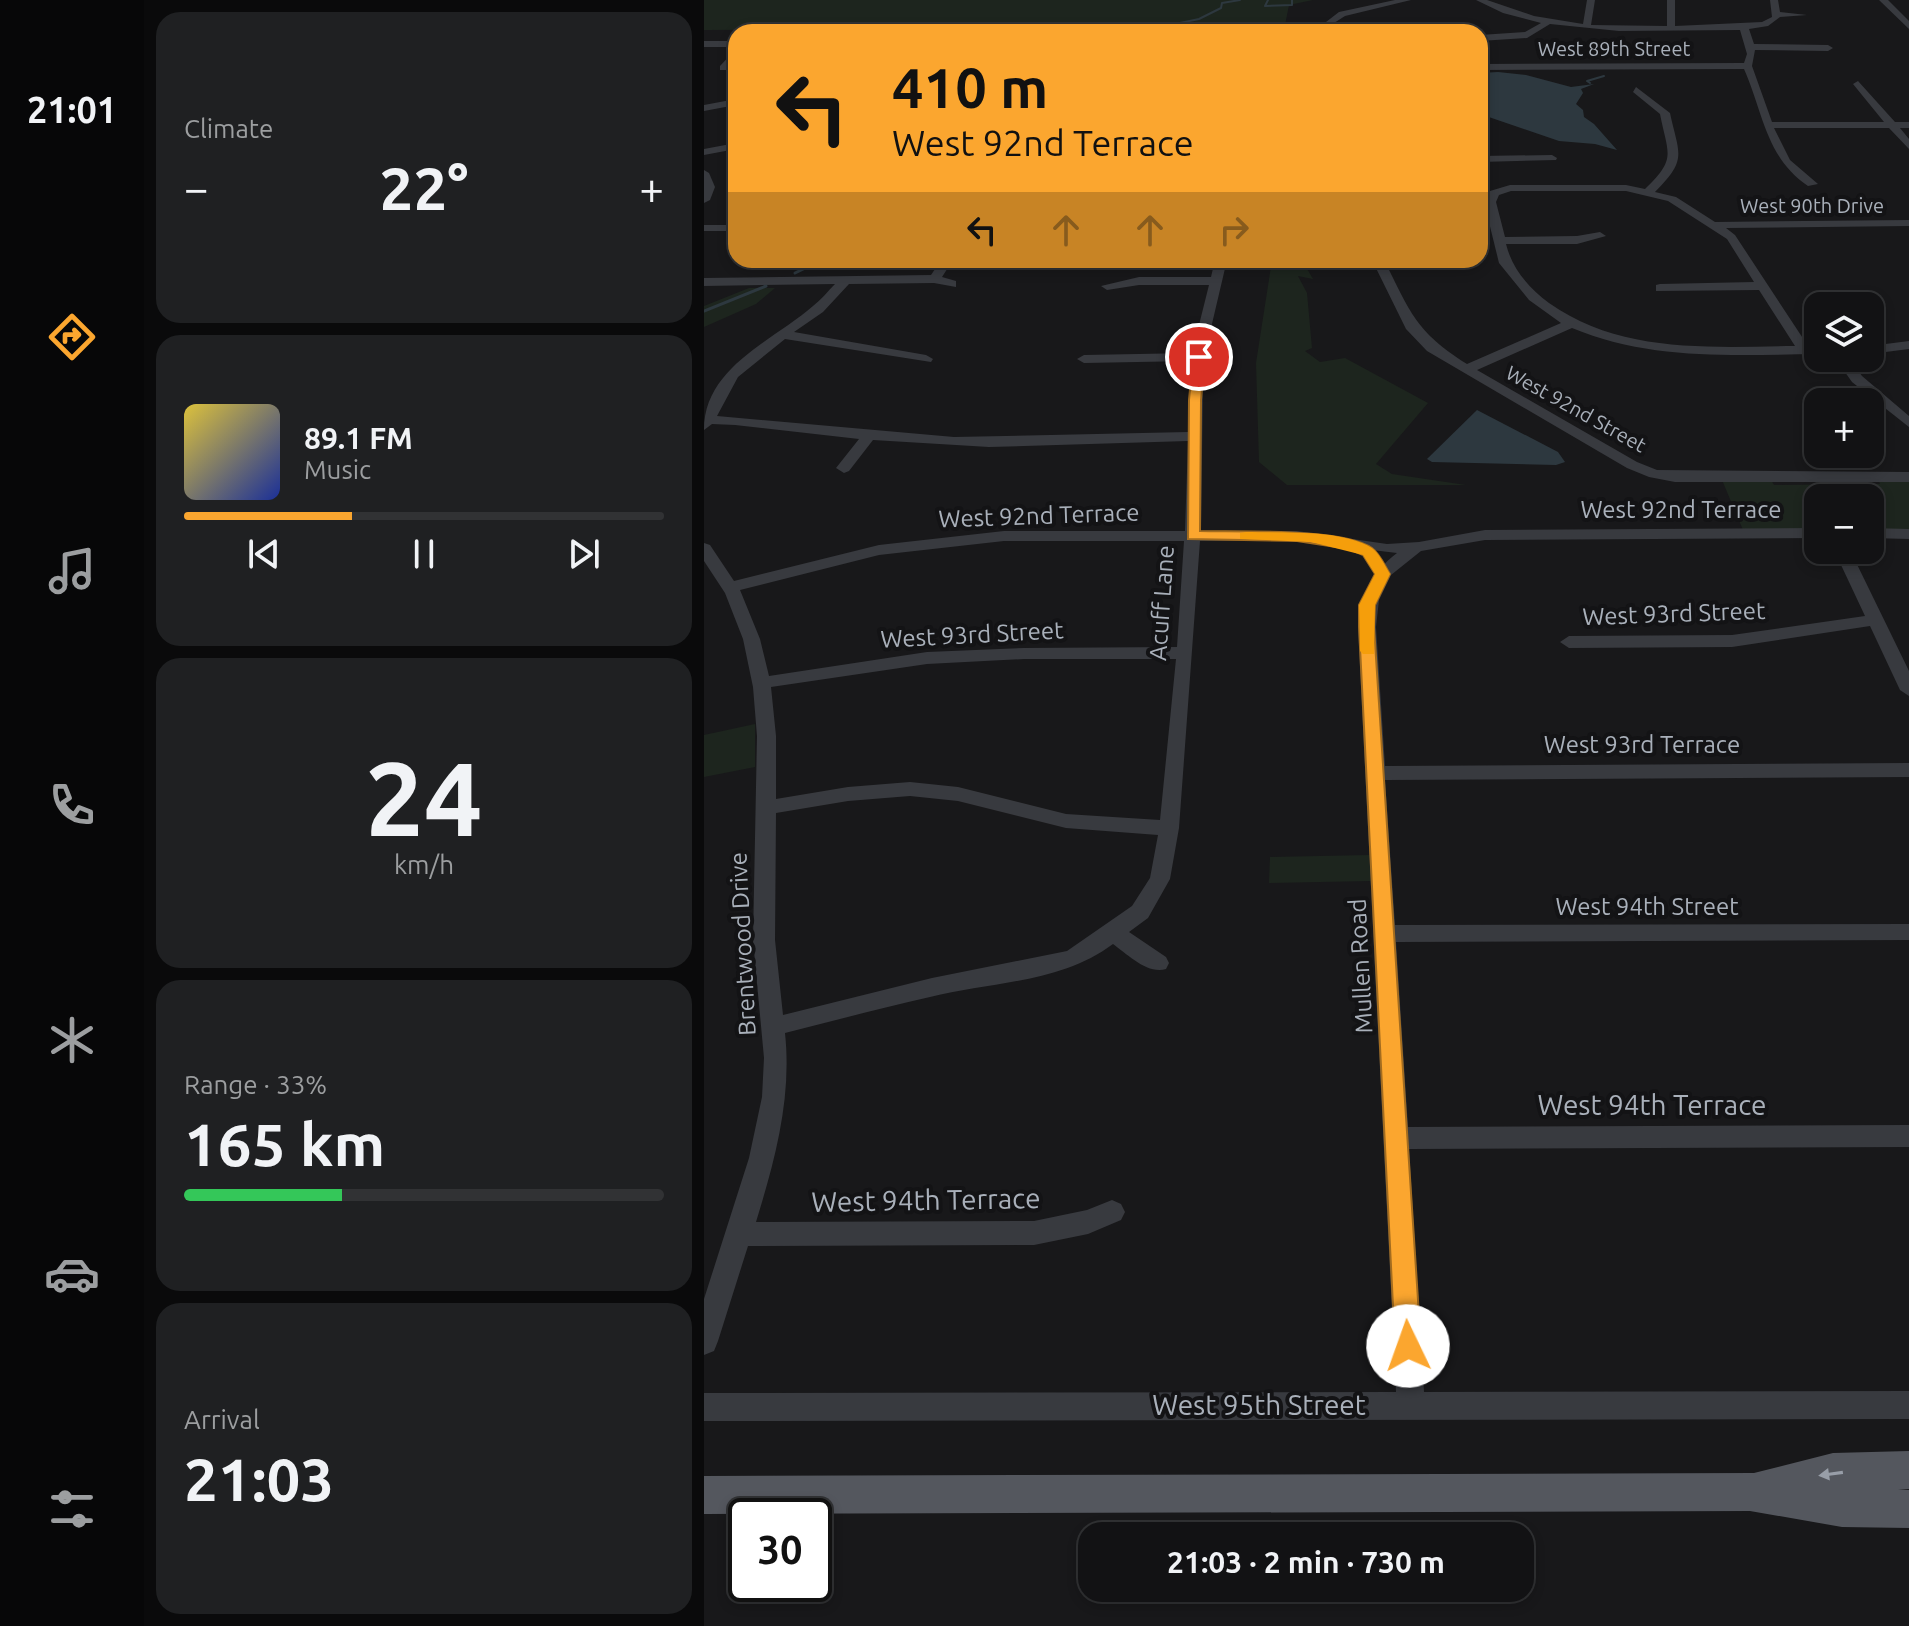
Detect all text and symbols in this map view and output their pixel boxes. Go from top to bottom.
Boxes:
street label: West 89th Street [1538,37,1690,60]
icon: left [760,56,864,160]
text: 410 m [892,56,1048,119]
text: 21:01 [27,89,117,130]
text: Climate [184,114,273,143]
text: West 92nd Terrace [892,122,1194,163]
text: 22° [380,154,468,221]
text: − [184,163,209,212]
text: + [639,163,664,212]
street label: West 90th Drive [1740,194,1884,217]
icon: left [960,208,1004,252]
icon: ahead [1044,208,1088,252]
icon: ahead [1128,208,1172,252]
icon: right [1212,208,1256,252]
map controls [1804,292,1884,564]
button: layers [1804,292,1884,372]
icon: directions [44,309,100,365]
pin [1165,323,1233,391]
icon: arrive [1177,335,1221,379]
street label: West 92nd Street [1502,361,1650,457]
button: + [1804,388,1884,468]
text: 89.1 FM [304,421,413,455]
text: Music [304,455,371,484]
button: − [1804,484,1884,564]
street label: West 92nd Terrace [1580,496,1782,523]
street label: West 92nd Terrace [938,499,1140,533]
icon: previous [242,532,286,576]
icon: pause [402,532,446,576]
icon: next [562,532,606,576]
icon: music [44,543,100,599]
street label: Acuff Lane [1144,544,1179,662]
street label: West 93rd Street [1582,597,1767,630]
street label: West 93rd Street [880,616,1065,653]
street label: West 93rd Terrace [1544,731,1740,758]
text: 24 [365,739,483,856]
icon: phone [44,777,100,833]
text: km/h [394,850,454,879]
street label: Brentwood Drive [724,852,761,1036]
street label: West 94th Street [1555,893,1739,920]
street label: Mullen Road [1343,898,1378,1034]
icon: climate [44,1012,100,1068]
text: Range · 33% [184,1070,327,1099]
street label: West 94th Terrace [1537,1089,1767,1120]
text: 165 km [184,1110,385,1177]
street label: West 94th Terrace [811,1182,1041,1217]
icon: car [44,1246,100,1302]
position arrow [1366,1304,1450,1388]
street label: West 95th Street [1152,1389,1366,1420]
text: Arrival [184,1405,260,1434]
text: 21:03 [184,1445,334,1512]
one-way arrow [1818,1468,1843,1481]
icon: filters [44,1481,100,1537]
speed limit sign: 30 [728,1498,832,1602]
text: 21:03 · 2 min · 730 m [1167,1545,1445,1579]

